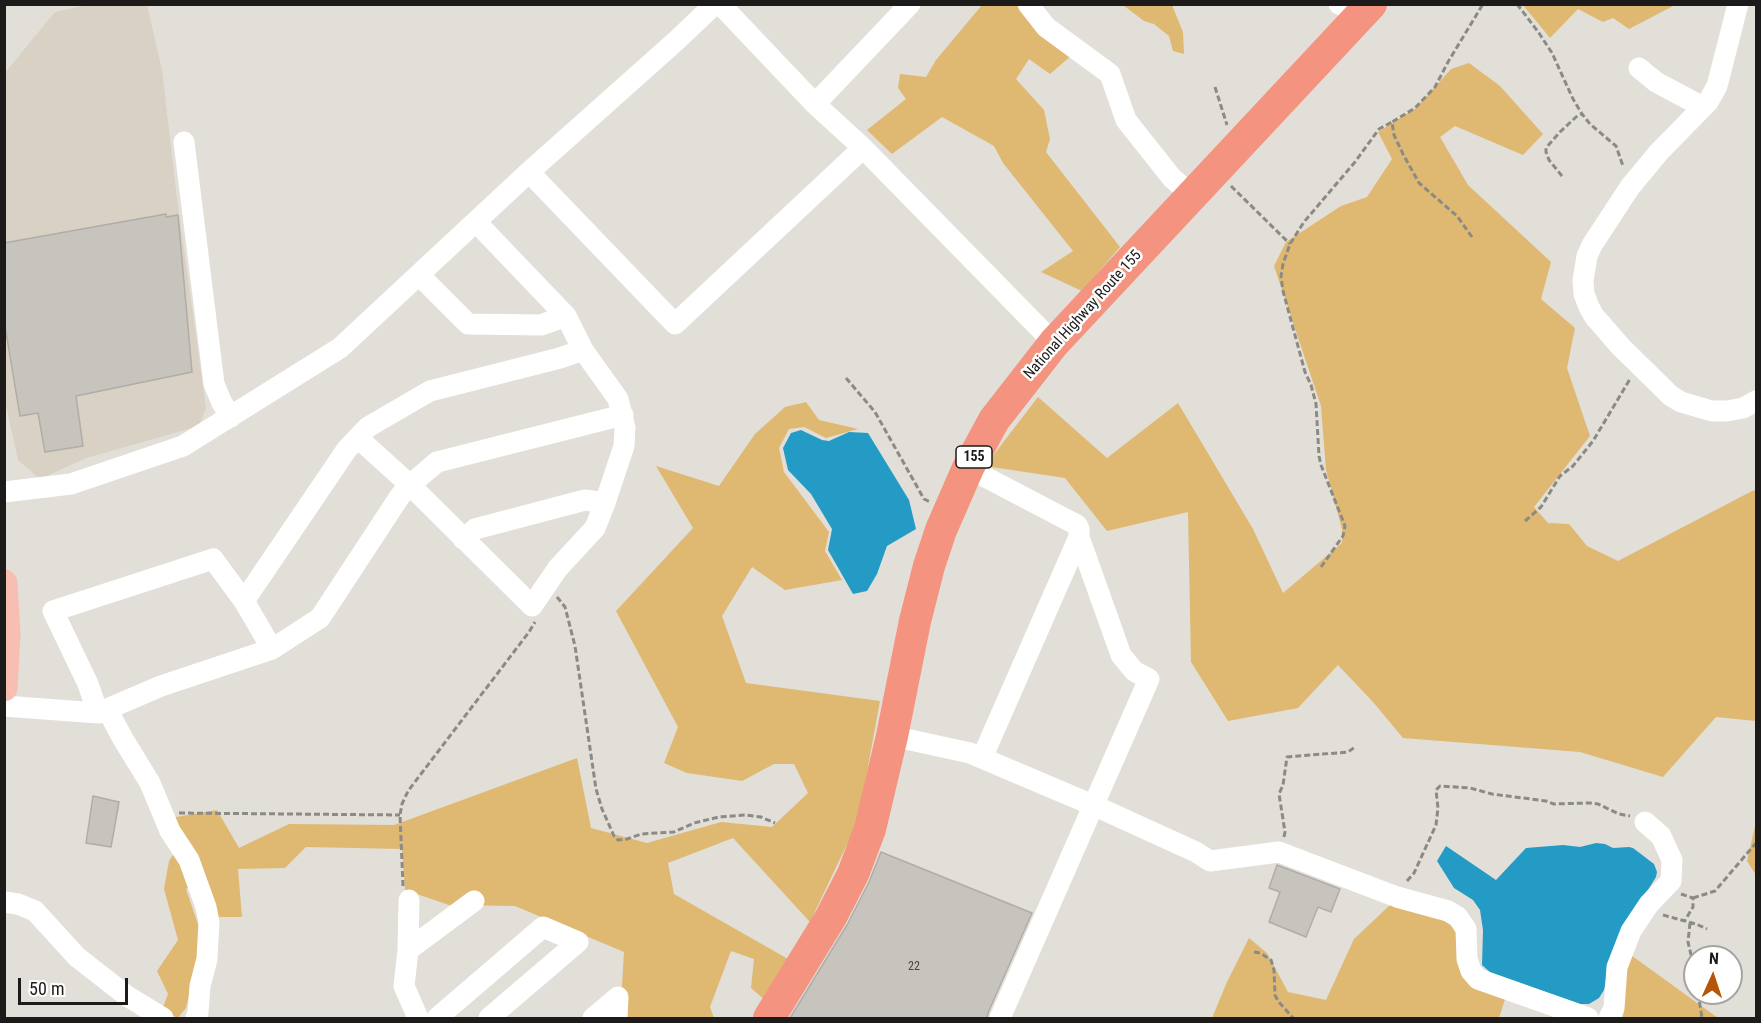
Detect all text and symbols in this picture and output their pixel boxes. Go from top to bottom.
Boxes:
street label: National Highway Route 155 [1020,247,1146,383]
road number: 155 [956,446,992,468]
north arrow [1683,945,1743,1005]
text: N [1708,949,1719,968]
house number: 22 [908,960,920,974]
scale bar [21,966,130,1004]
text: 50 m [29,978,64,999]

